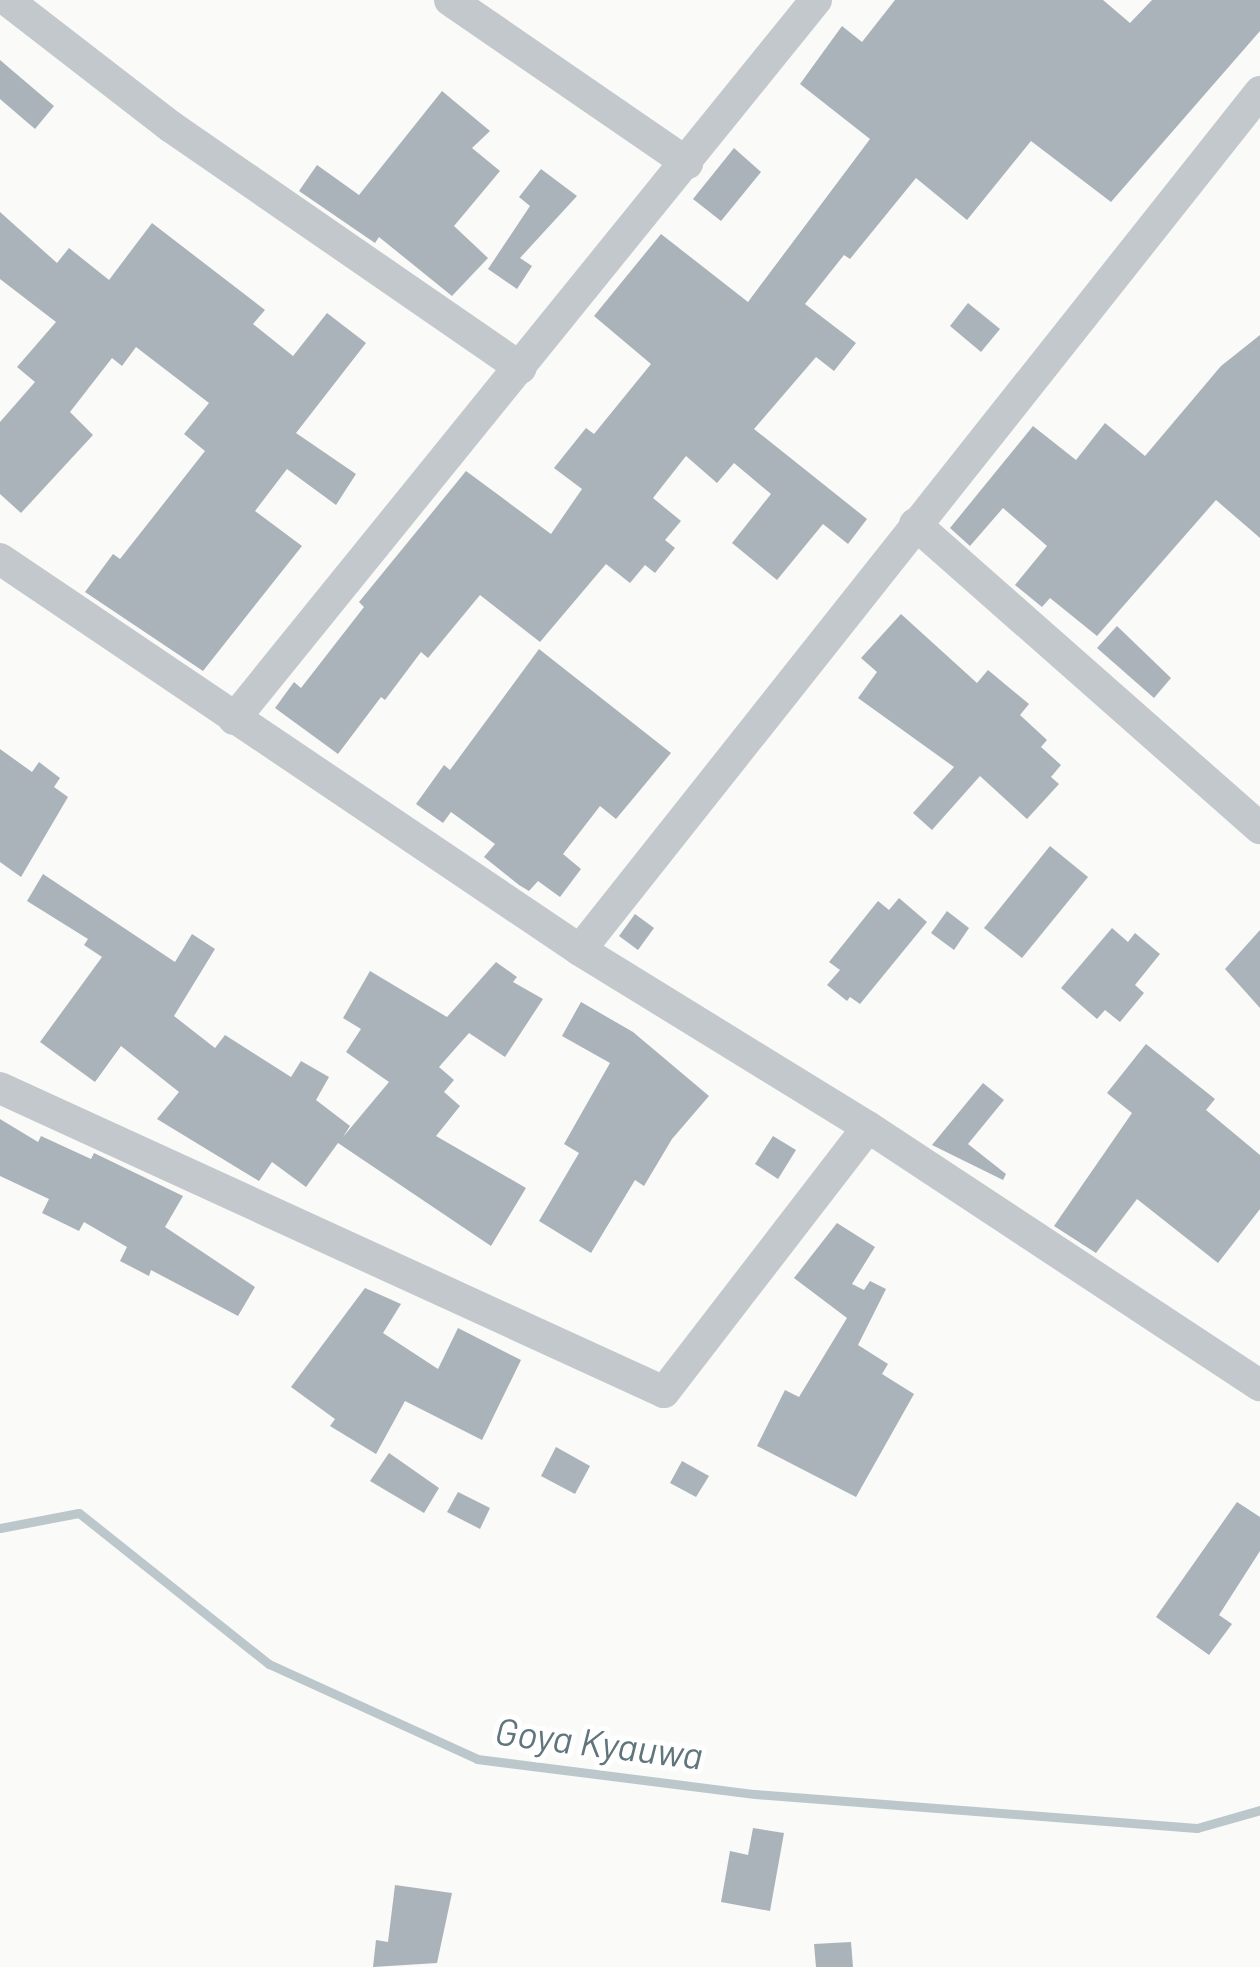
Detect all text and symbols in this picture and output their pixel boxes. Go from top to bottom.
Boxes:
water label: Goya Kyauwa [492,1708,706,1778]

